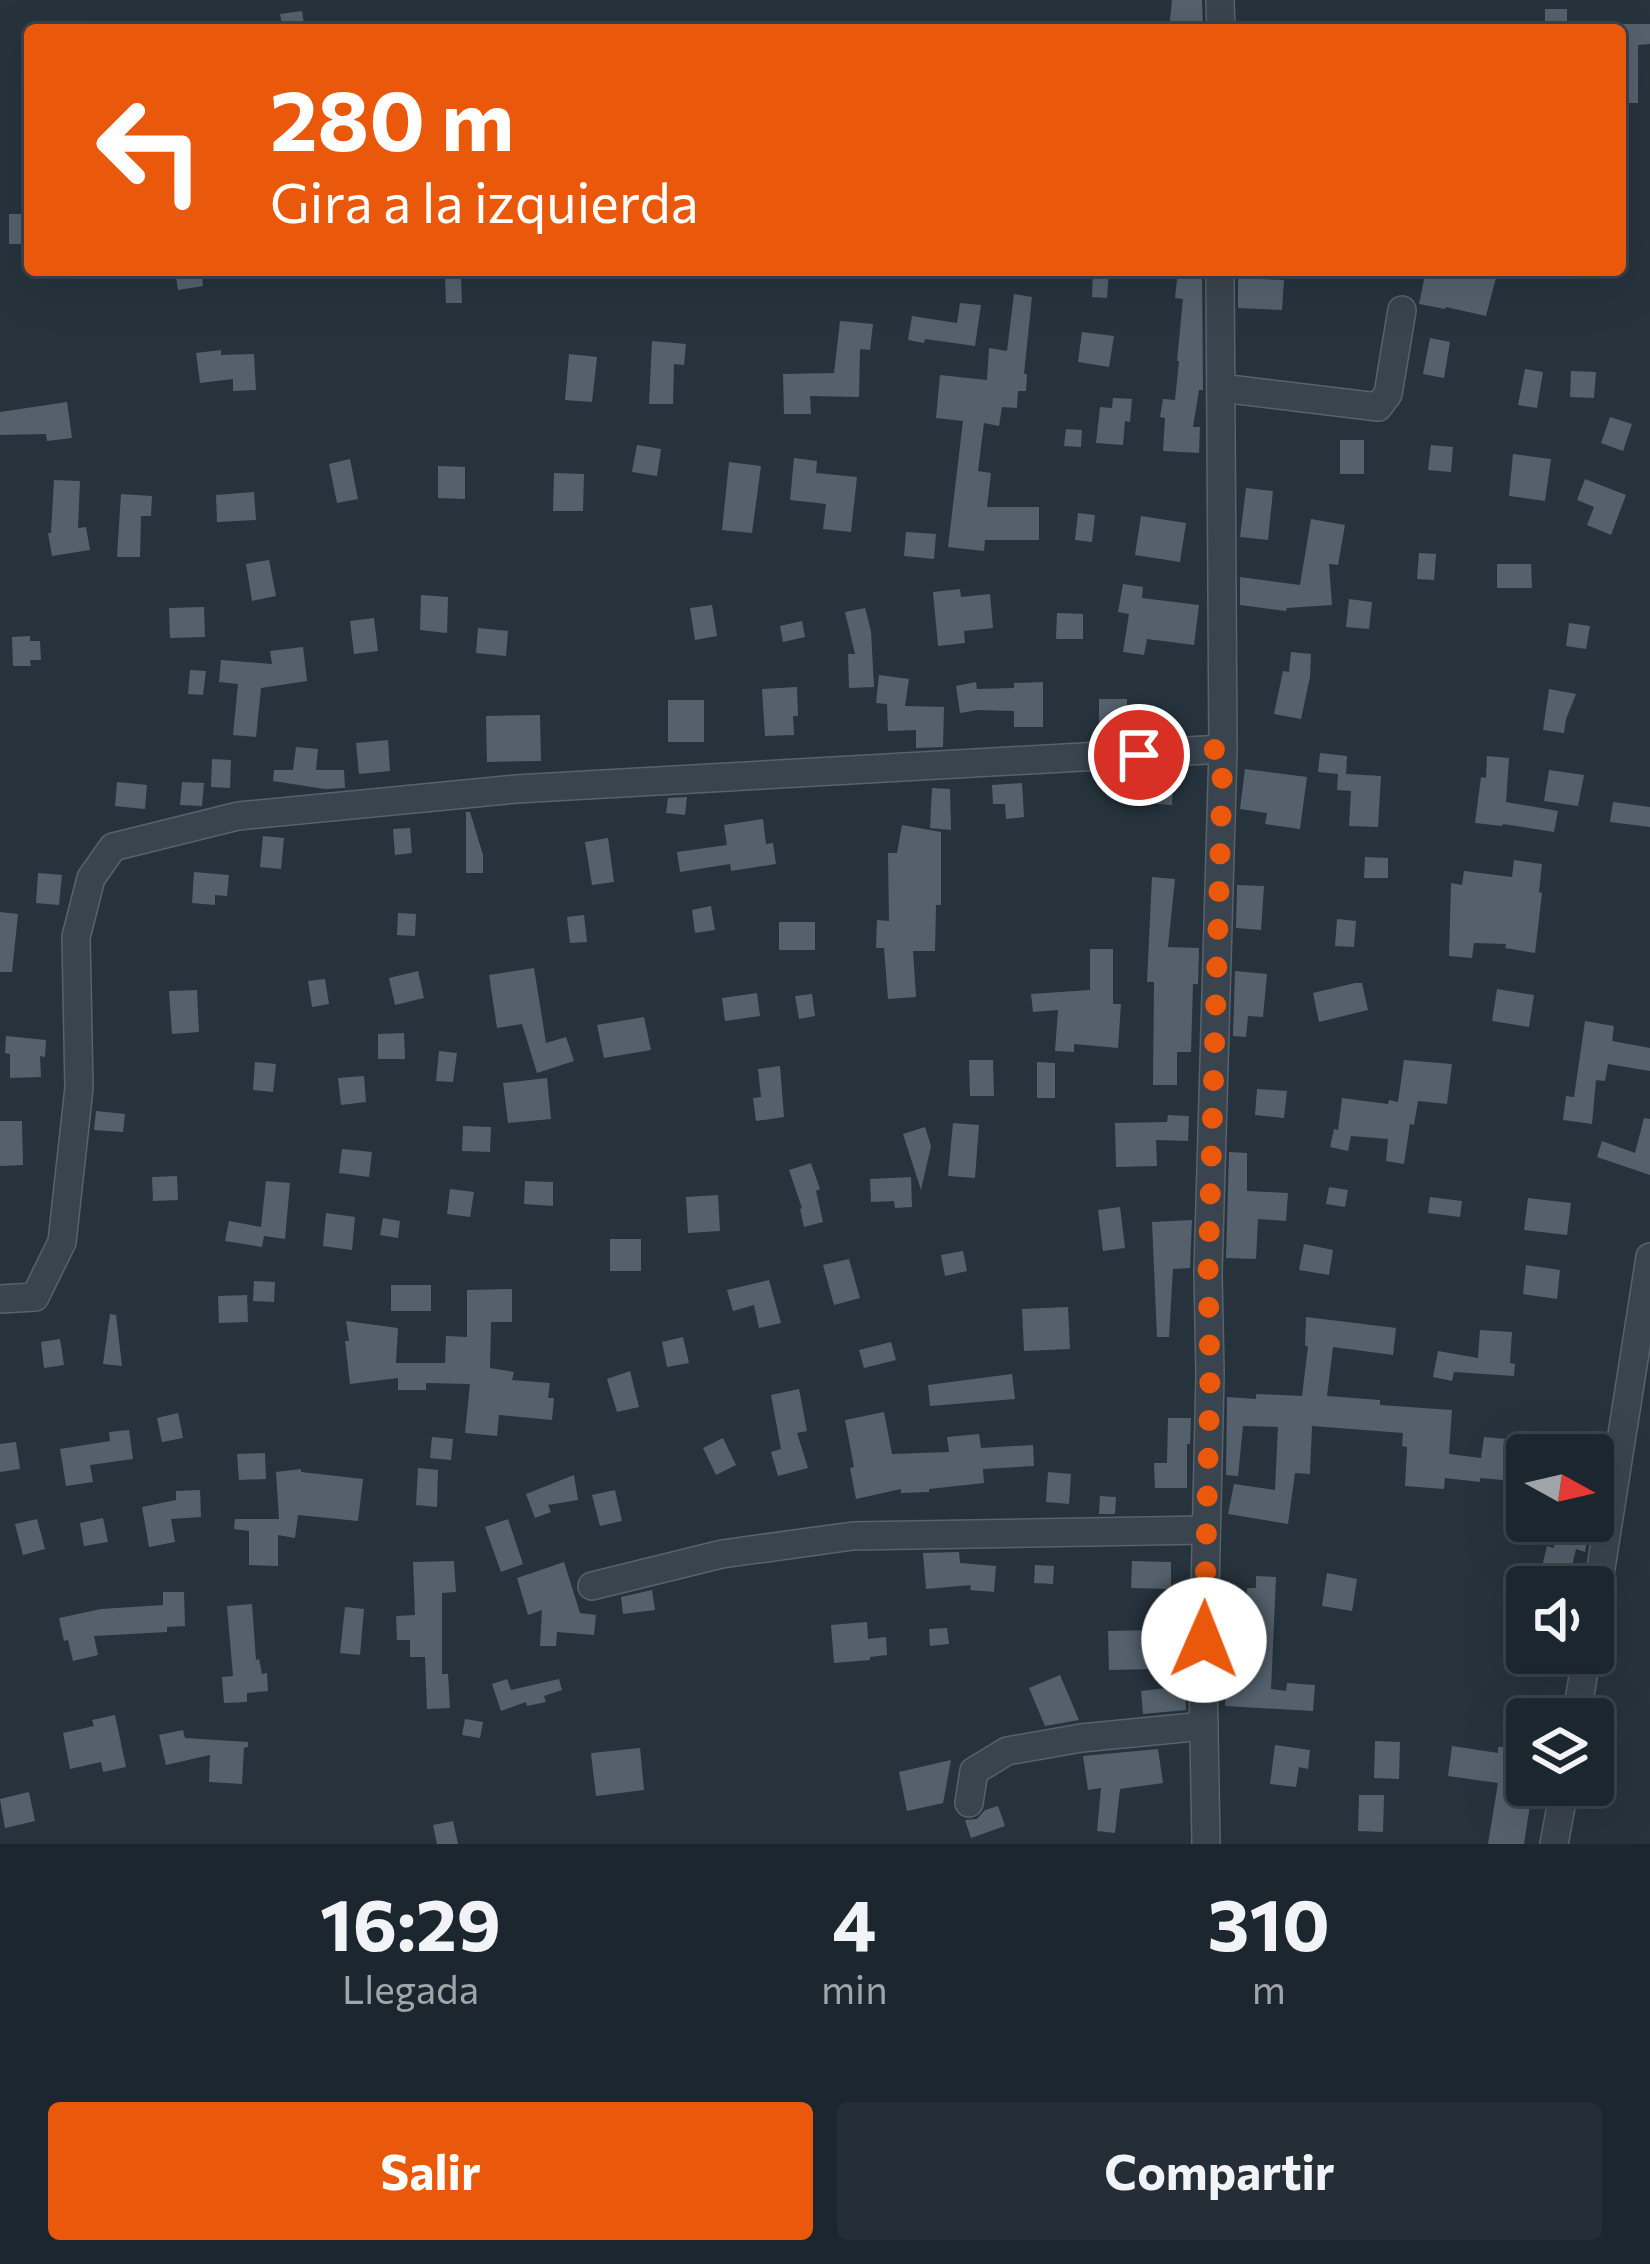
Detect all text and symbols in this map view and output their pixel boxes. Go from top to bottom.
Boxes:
text: 280 m [270,66,514,168]
icon: left [72,72,228,228]
text: Gira a la izquierda [270,168,699,234]
pin [1088,704,1190,806]
icon: arrive [1106,722,1172,788]
north arrow [1506,1434,1614,1542]
map controls [1506,1434,1614,1806]
button: sound [1506,1566,1614,1674]
position arrow [1141,1577,1267,1703]
button: layers [1506,1698,1614,1806]
text: 16:29 [320,1878,501,1966]
text: 4 [832,1878,876,1966]
text: 310 [1208,1878,1330,1966]
text: Llegada [342,1964,479,2012]
text: min [821,1964,888,2012]
text: m [1252,1964,1286,2012]
button: Salir [48,2102,813,2240]
button: Compartir [837,2102,1602,2240]

